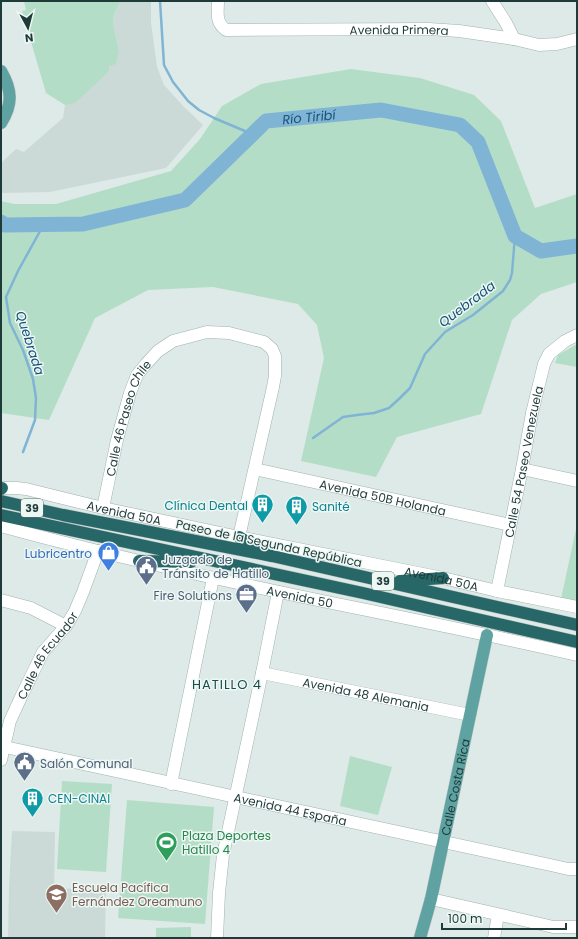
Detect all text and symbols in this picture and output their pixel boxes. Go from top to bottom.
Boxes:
north arrow [8,8,48,48]
street label: Avenida Primera [350,21,449,39]
text: N [24,29,34,46]
water label: Río Tiribí [281,105,337,129]
water label: Quebrada [435,276,499,332]
water label: Quebrada [11,308,49,378]
street label: Calle 46 Paseo Chile [101,356,155,478]
street label: Calle 54 Paseo Venezuela [500,384,547,539]
street label: Avenida 50B Holanda [318,475,448,519]
building icon: Clínica Dental [250,492,276,525]
building icon: Sanité [283,493,309,526]
street label: Avenida 50A [85,496,163,529]
place label: Clínica Dental [165,497,248,514]
place label: Sanité [312,498,350,515]
road number: 39 [21,499,43,517]
street label: Paseo de la Segunda República [174,515,364,571]
shop icon: Lubricentro [95,540,121,573]
place label: Lubricentro [25,545,92,562]
place label: Juzgado de Tránsito de Hatillo [162,551,270,582]
public building icon: Juzgado de Tránsito de Hatillo [133,553,159,586]
street label: Avenida 50A [403,562,480,595]
road number: 39 [372,572,394,590]
street label: Avenida 50 [265,581,335,611]
office icon: Fire Solutions [234,582,260,615]
place label: Fire Solutions [154,587,232,604]
street label: Calle 46 Ecuador [13,608,82,702]
street label: Avenida 48 Alemania [301,673,431,715]
district label: HATILLO 4 [192,675,262,694]
street label: Calle Costa Rica [436,737,473,837]
public building icon: Salón Comunal [12,750,38,783]
place label: Salón Comunal [40,755,132,772]
building icon: CEN-CINAI [19,785,45,818]
street label: Avenida 44 España [232,788,349,829]
place label: CEN-CINAI [48,790,110,807]
place label: Plaza Deportes Hatillo 4 [182,827,271,858]
sports icon: Plaza Deportes Hatillo 4 [153,829,179,862]
place label: Escuela Pacífica Fernández Oreamuno [72,879,203,910]
school or university icon: Escuela Pacífica Fernández Oreamuno [44,881,70,914]
scale bar [442,905,566,931]
text: 100 m [448,910,482,927]

